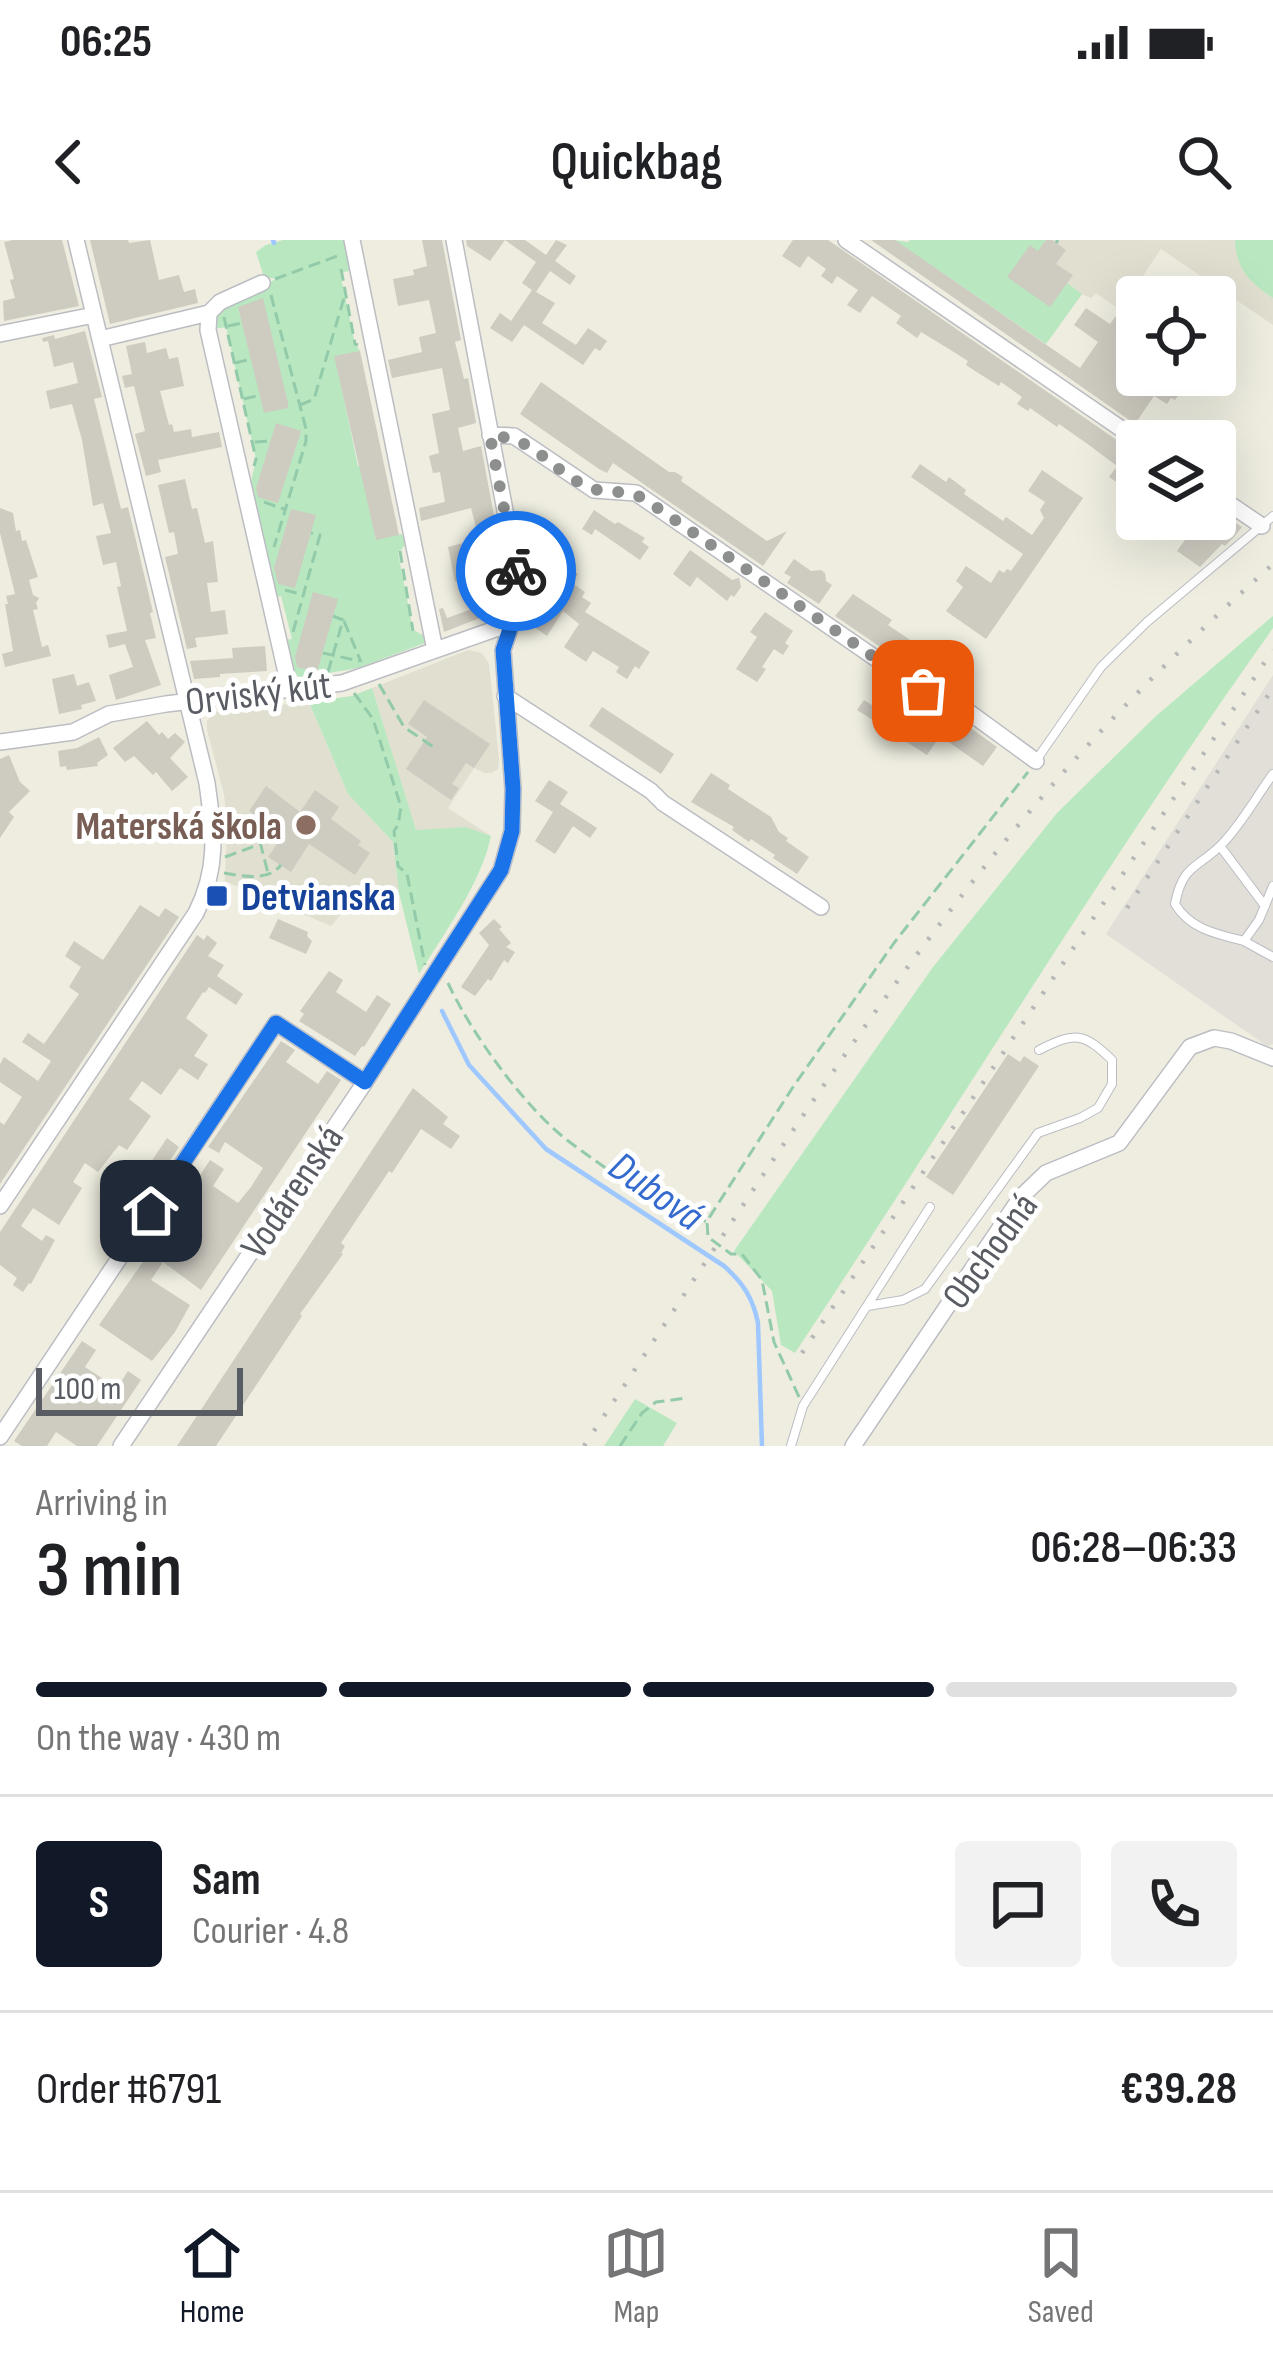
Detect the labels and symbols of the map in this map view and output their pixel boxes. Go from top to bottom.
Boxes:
courier [456,511,576,631]
pin [872,640,974,742]
street label: Orviský kút [183,662,334,727]
place label: Materská škola [75,804,282,851]
marker: Materská škola [293,812,319,838]
place label: Detvianska [241,875,396,922]
marker: Detvianska [204,883,230,909]
street label: Vodárenská [231,1117,355,1268]
water label: Dubová [598,1141,713,1243]
pin [100,1160,202,1262]
street label: Obchodná [933,1184,1049,1319]
scale bar [36,1362,243,1415]

